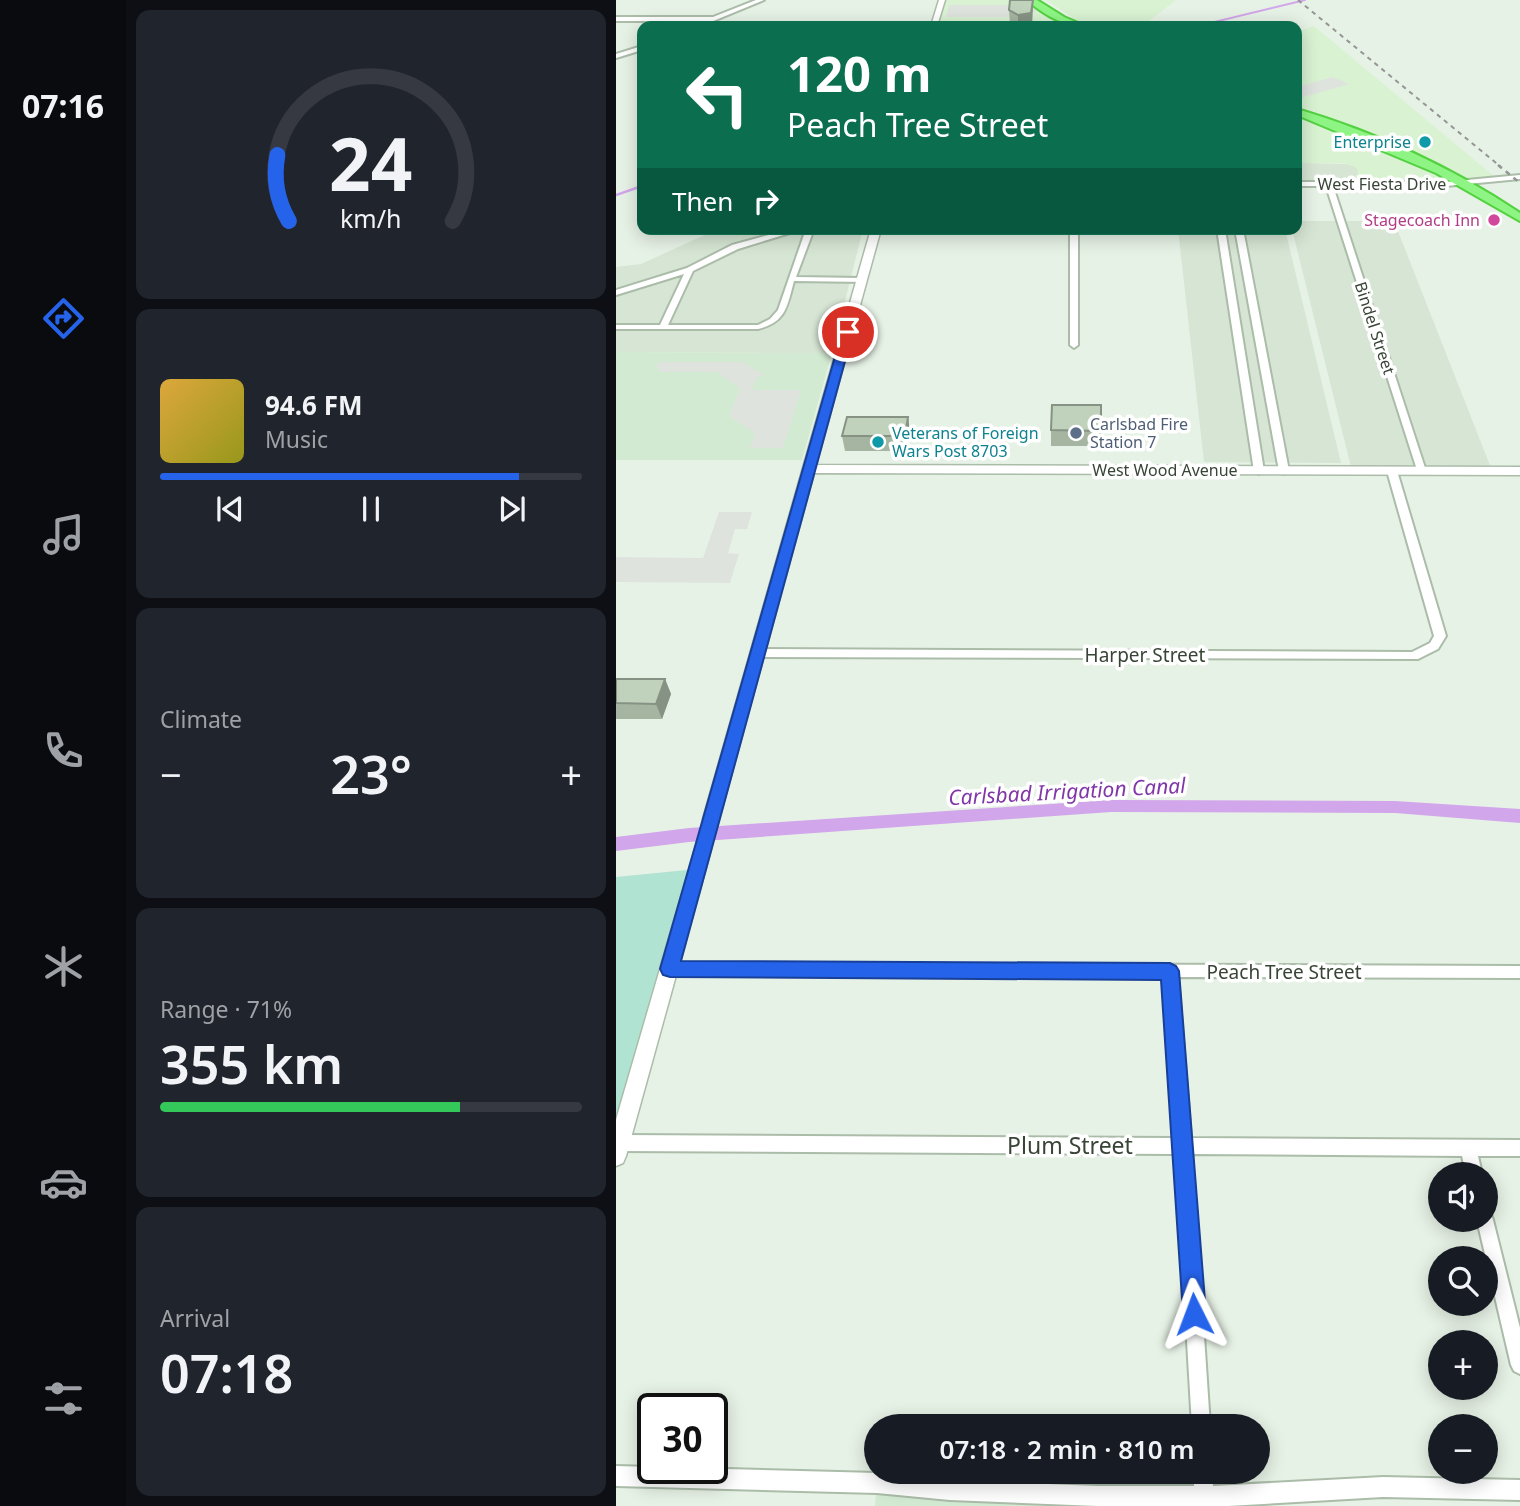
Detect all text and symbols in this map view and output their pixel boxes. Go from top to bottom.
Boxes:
text: 120 m [787,40,932,106]
icon: left [672,49,763,140]
text: 07:16 [22,84,104,127]
text: Peach Tree Street [787,103,1048,146]
text: 24 [329,113,413,212]
place label: Enterprise [1334,131,1411,153]
marker: Enterprise [1417,134,1433,150]
street label: West Fiesta Drive [1318,173,1446,195]
icon: right [747,182,785,220]
text: Then [672,183,733,219]
text: km/h [340,200,402,234]
place label: Stagecoach Inn [1364,209,1480,231]
marker: Stagecoach Inn [1486,212,1502,228]
street label: Bindel Street [1350,279,1400,377]
icon: directions [39,294,88,343]
pin [818,302,878,362]
icon: arrive [829,313,867,351]
text: 94.6 FM [265,387,362,423]
place label: Carlsbad Fire Station 7 [1090,413,1188,453]
place label: Veterans of Foreign Wars Post 8703 [892,422,1039,462]
text: Music [265,423,328,455]
marker: Carlsbad Fire Station 7 [1068,425,1084,441]
marker: Veterans of Foreign Wars Post 8703 [870,434,886,450]
street label: West Wood Avenue [1092,459,1238,481]
icon: previous [211,490,249,528]
icon: pause [352,490,390,528]
icon: next [493,490,531,528]
icon: music [39,510,88,559]
street label: Harper Street [1085,642,1206,668]
text: Climate [160,703,242,735]
icon: phone [39,726,88,775]
text: 23° [330,738,412,809]
text: − [160,748,182,800]
text: + [560,748,582,800]
water label: Carlsbad Irrigation Canal [948,771,1187,811]
icon: climate [39,942,88,991]
street label: Peach Tree Street [1206,959,1362,985]
text: Range · 71% [160,993,292,1025]
text: 355 km [160,1028,343,1099]
street label: Plum Street [1007,1129,1133,1161]
icon: car [39,1158,88,1207]
map controls [1428,1162,1498,1484]
button: sound [1428,1162,1498,1232]
button: search [1428,1246,1498,1316]
position arrow [1157,1277,1231,1351]
text: Arrival [160,1302,230,1334]
button: + [1428,1330,1498,1400]
text: 07:18 [160,1337,293,1408]
icon: filters [39,1374,88,1423]
speed limit sign: 30 [637,1393,728,1484]
button: − [1428,1414,1498,1484]
text: 07:18 · 2 min · 810 m [940,1431,1194,1467]

